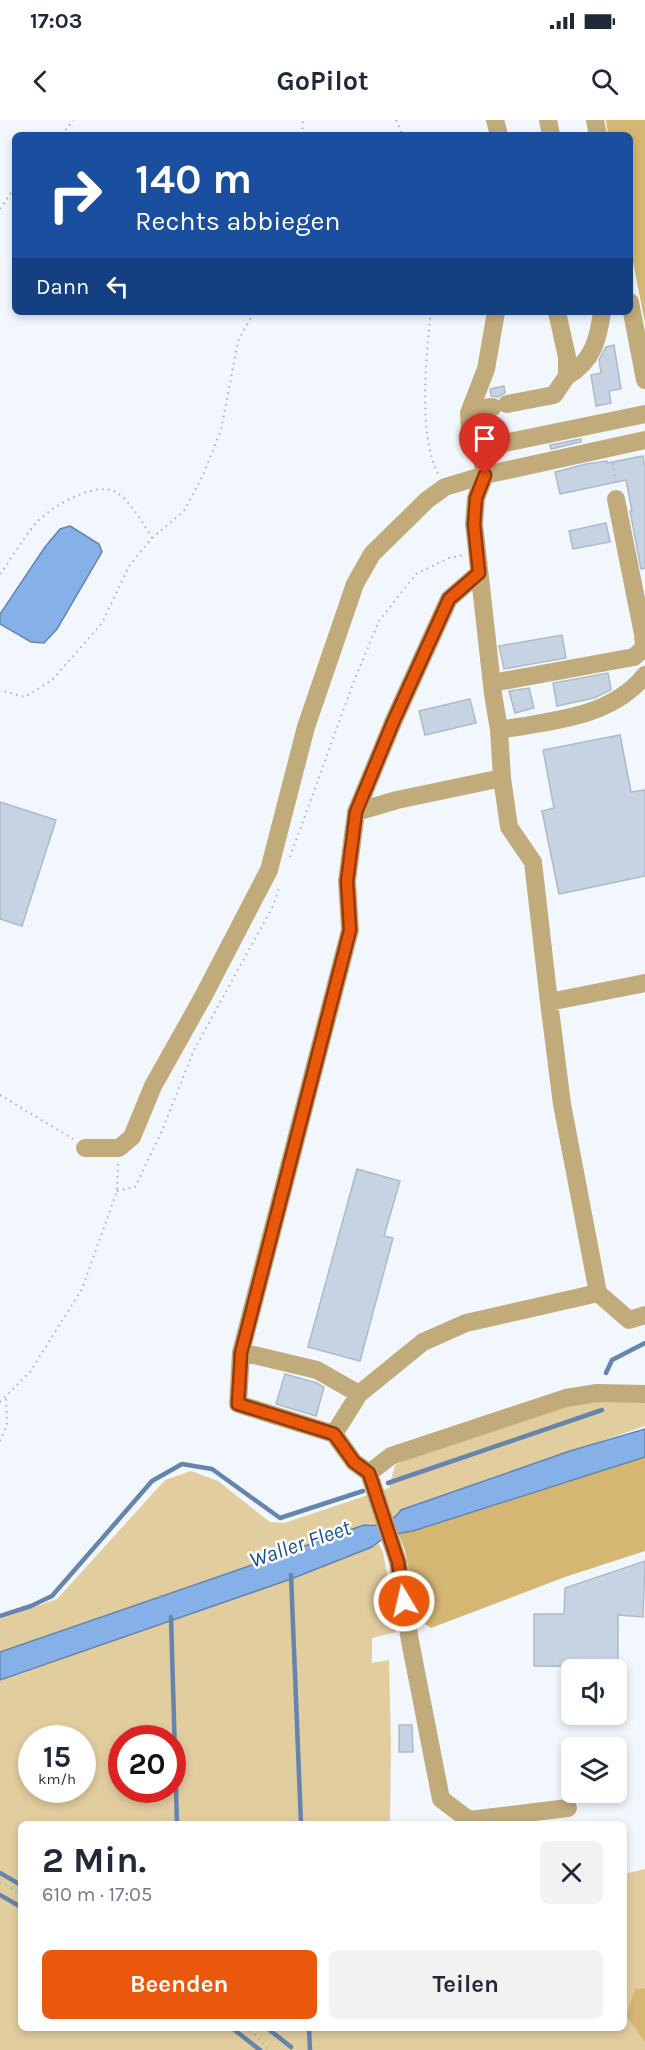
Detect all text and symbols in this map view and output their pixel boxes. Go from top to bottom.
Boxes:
text: 17:03 [30,8,82,34]
icon: back [24,65,57,98]
text: GoPilot [276,65,369,97]
icon: search [588,65,621,98]
text: 140 m [135,154,252,204]
icon: right [36,156,114,234]
text: Rechts abbiegen [135,205,341,237]
icon: left [101,270,134,303]
text: Dann [36,274,89,300]
pin [459,413,510,475]
icon: arrive [468,422,501,455]
water label: Waller Fleet [246,1514,355,1573]
position arrow [372,1569,436,1633]
map controls [561,1659,627,1803]
button: sound [561,1659,627,1725]
speed limit sign: 20 [108,1725,186,1803]
button: layers [561,1737,627,1803]
text: 15 [43,1739,71,1775]
text: km/h [38,1770,76,1788]
text: 2 Min. [42,1839,146,1881]
button: close [540,1841,603,1904]
text: 610 m · 17:05 [42,1883,152,1906]
button: Beenden [42,1950,317,2019]
button: Teilen [329,1950,603,2019]

